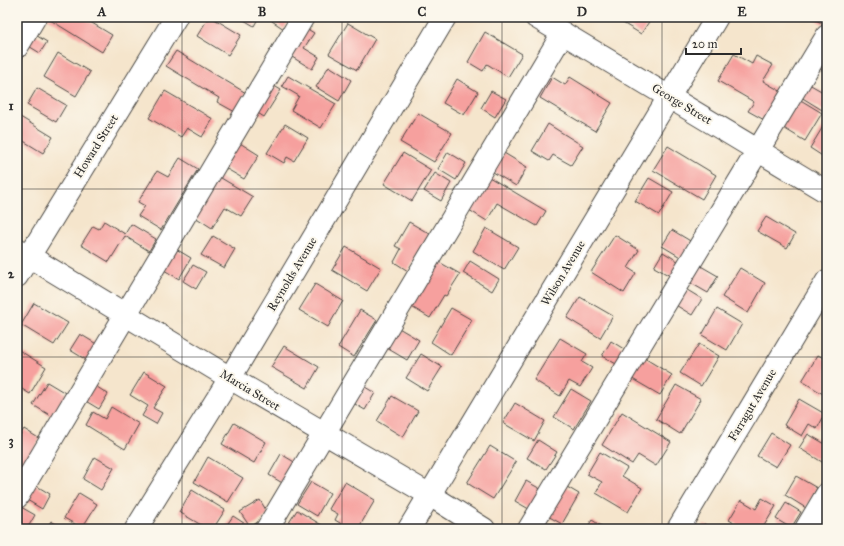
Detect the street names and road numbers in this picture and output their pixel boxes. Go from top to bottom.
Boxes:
street label: George Street [649,81,715,129]
street label: Howard Street [71,111,121,180]
street label: Reynolds Avenue [264,235,320,313]
street label: Wilson Avenue [538,238,588,308]
street label: Farragut Avenue [725,366,780,444]
street label: Marcia Street [217,367,283,414]

